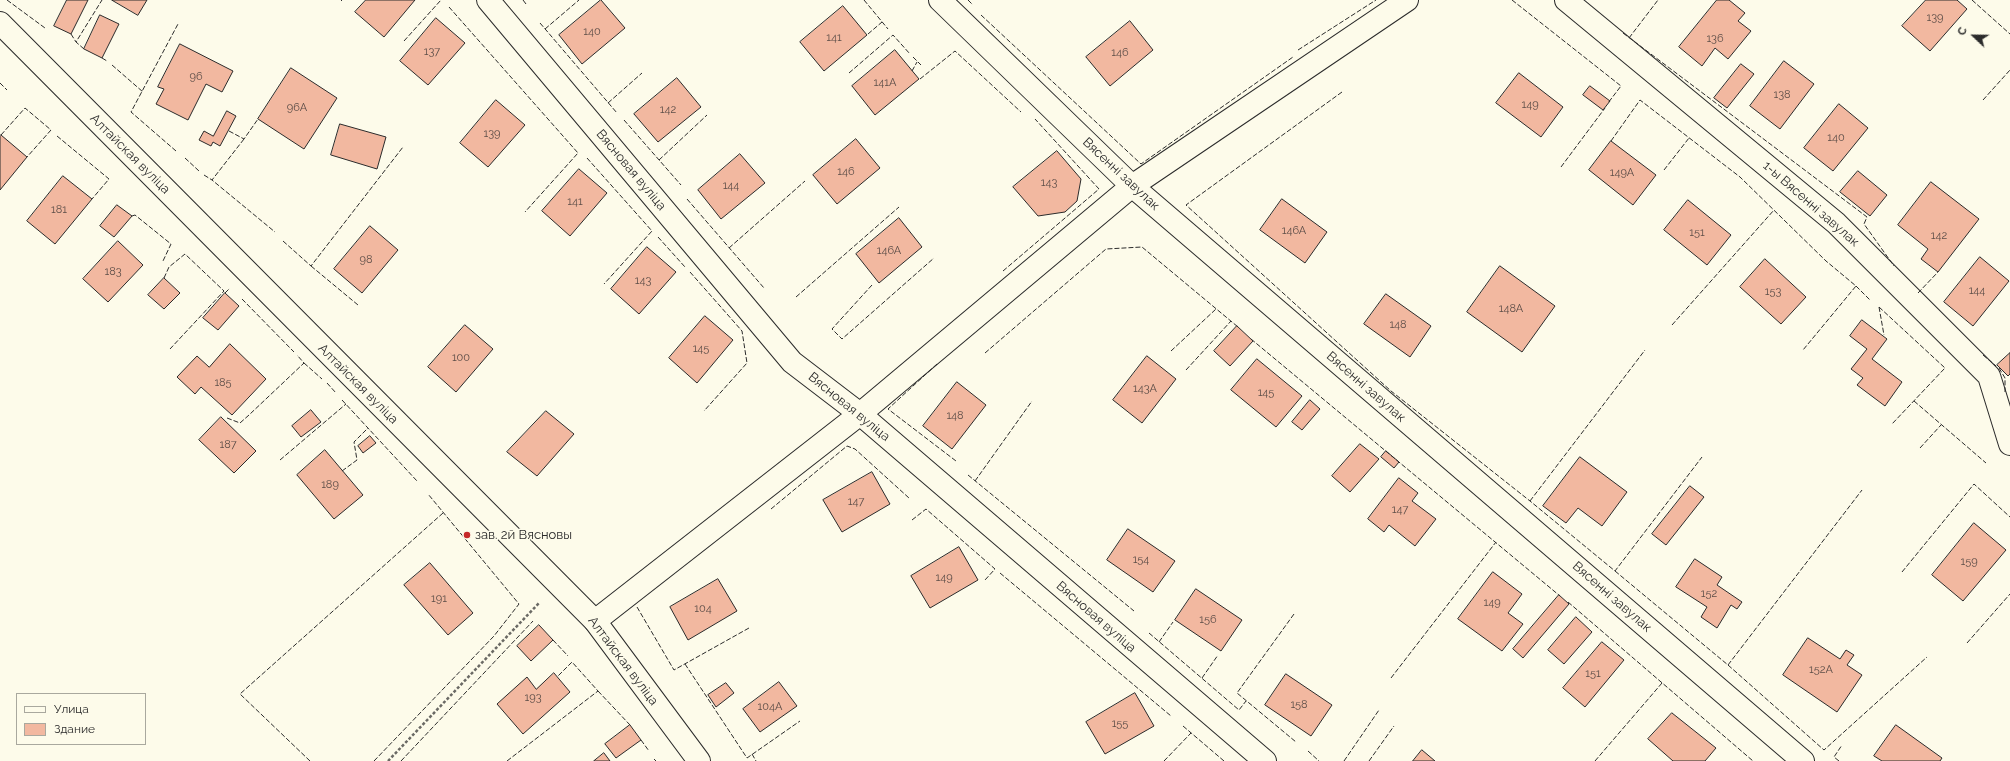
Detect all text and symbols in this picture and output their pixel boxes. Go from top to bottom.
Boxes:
house number: 139 [1926,11,1944,25]
north arrow [1954,16,1994,56]
house number: 140 [583,25,601,39]
text: С [1955,25,1970,37]
house number: 141 [826,31,842,45]
house number: 136 [1706,32,1724,46]
house number: 137 [424,45,440,59]
house number: 146 [1111,46,1129,60]
house number: 96 [189,70,203,84]
house number: 141А [874,76,896,90]
house number: 138 [1773,88,1791,102]
house number: 149 [1521,98,1539,112]
house number: 96А [287,101,307,115]
house number: 142 [660,103,676,117]
street label: Алтайская вуліца [87,111,173,197]
street label: Вясновая вуліца [593,126,669,214]
house number: 139 [483,127,501,141]
house number: 140 [1827,131,1845,145]
street label: Вясенні завулак [1079,134,1163,214]
street label: 1-ы Вясенні завулак [1760,158,1862,250]
house number: 146 [837,165,855,179]
house number: 149А [1610,166,1634,180]
house number: 143 [1041,176,1057,190]
house number: 144 [723,179,739,193]
house number: 141 [567,195,583,209]
house number: 181 [51,203,67,217]
house number: 146А [1282,224,1306,238]
house number: 151 [1689,226,1705,240]
house number: 142 [1931,229,1947,243]
house number: 146А [877,244,901,258]
house number: 98 [360,253,372,267]
house number: 183 [104,265,122,279]
house number: 143 [635,274,651,288]
house number: 144 [1969,284,1985,298]
house number: 153 [1765,285,1781,299]
house number: 148А [1499,302,1523,316]
house number: 148 [1389,318,1407,332]
street label: Алтайская вуліца [315,341,401,427]
house number: 145 [693,342,709,356]
street label: Вясенні завулак [1323,348,1409,426]
house number: 100 [452,351,470,365]
street label: Вясновая вуліца [805,369,893,445]
house number: 185 [214,376,232,390]
house number: 143А [1133,382,1157,396]
house number: 145 [1258,386,1274,400]
house number: 148 [946,409,964,423]
house number: 187 [219,438,237,452]
house number: 189 [321,478,339,492]
house number: 147 [848,495,864,509]
house number: 147 [1392,503,1408,517]
place label: зав. 2й Вясновы [475,527,572,543]
marker: зав. 2й Вясновы [462,530,472,540]
house number: 154 [1133,553,1149,567]
house number: 159 [1960,555,1978,569]
street label: Вясенні завулак [1569,558,1655,636]
house number: 149 [935,571,953,585]
street label: Вясновая вуліца [1053,578,1139,656]
house number: 152 [1701,587,1717,601]
house number: 191 [431,592,447,606]
house number: 149 [1483,596,1501,610]
house number: 104 [694,602,712,616]
house number: 156 [1199,613,1217,627]
street label: Алтайская вуліца [585,614,661,708]
house number: 152А [1809,663,1833,677]
house number: 151 [1585,667,1601,681]
house number: 193 [524,691,542,705]
legend [16,693,146,745]
house number: 158 [1290,698,1308,712]
house number: 104А [758,700,782,714]
text: Улица [54,702,89,716]
house number: 155 [1112,717,1128,731]
text: Здание [54,722,95,736]

